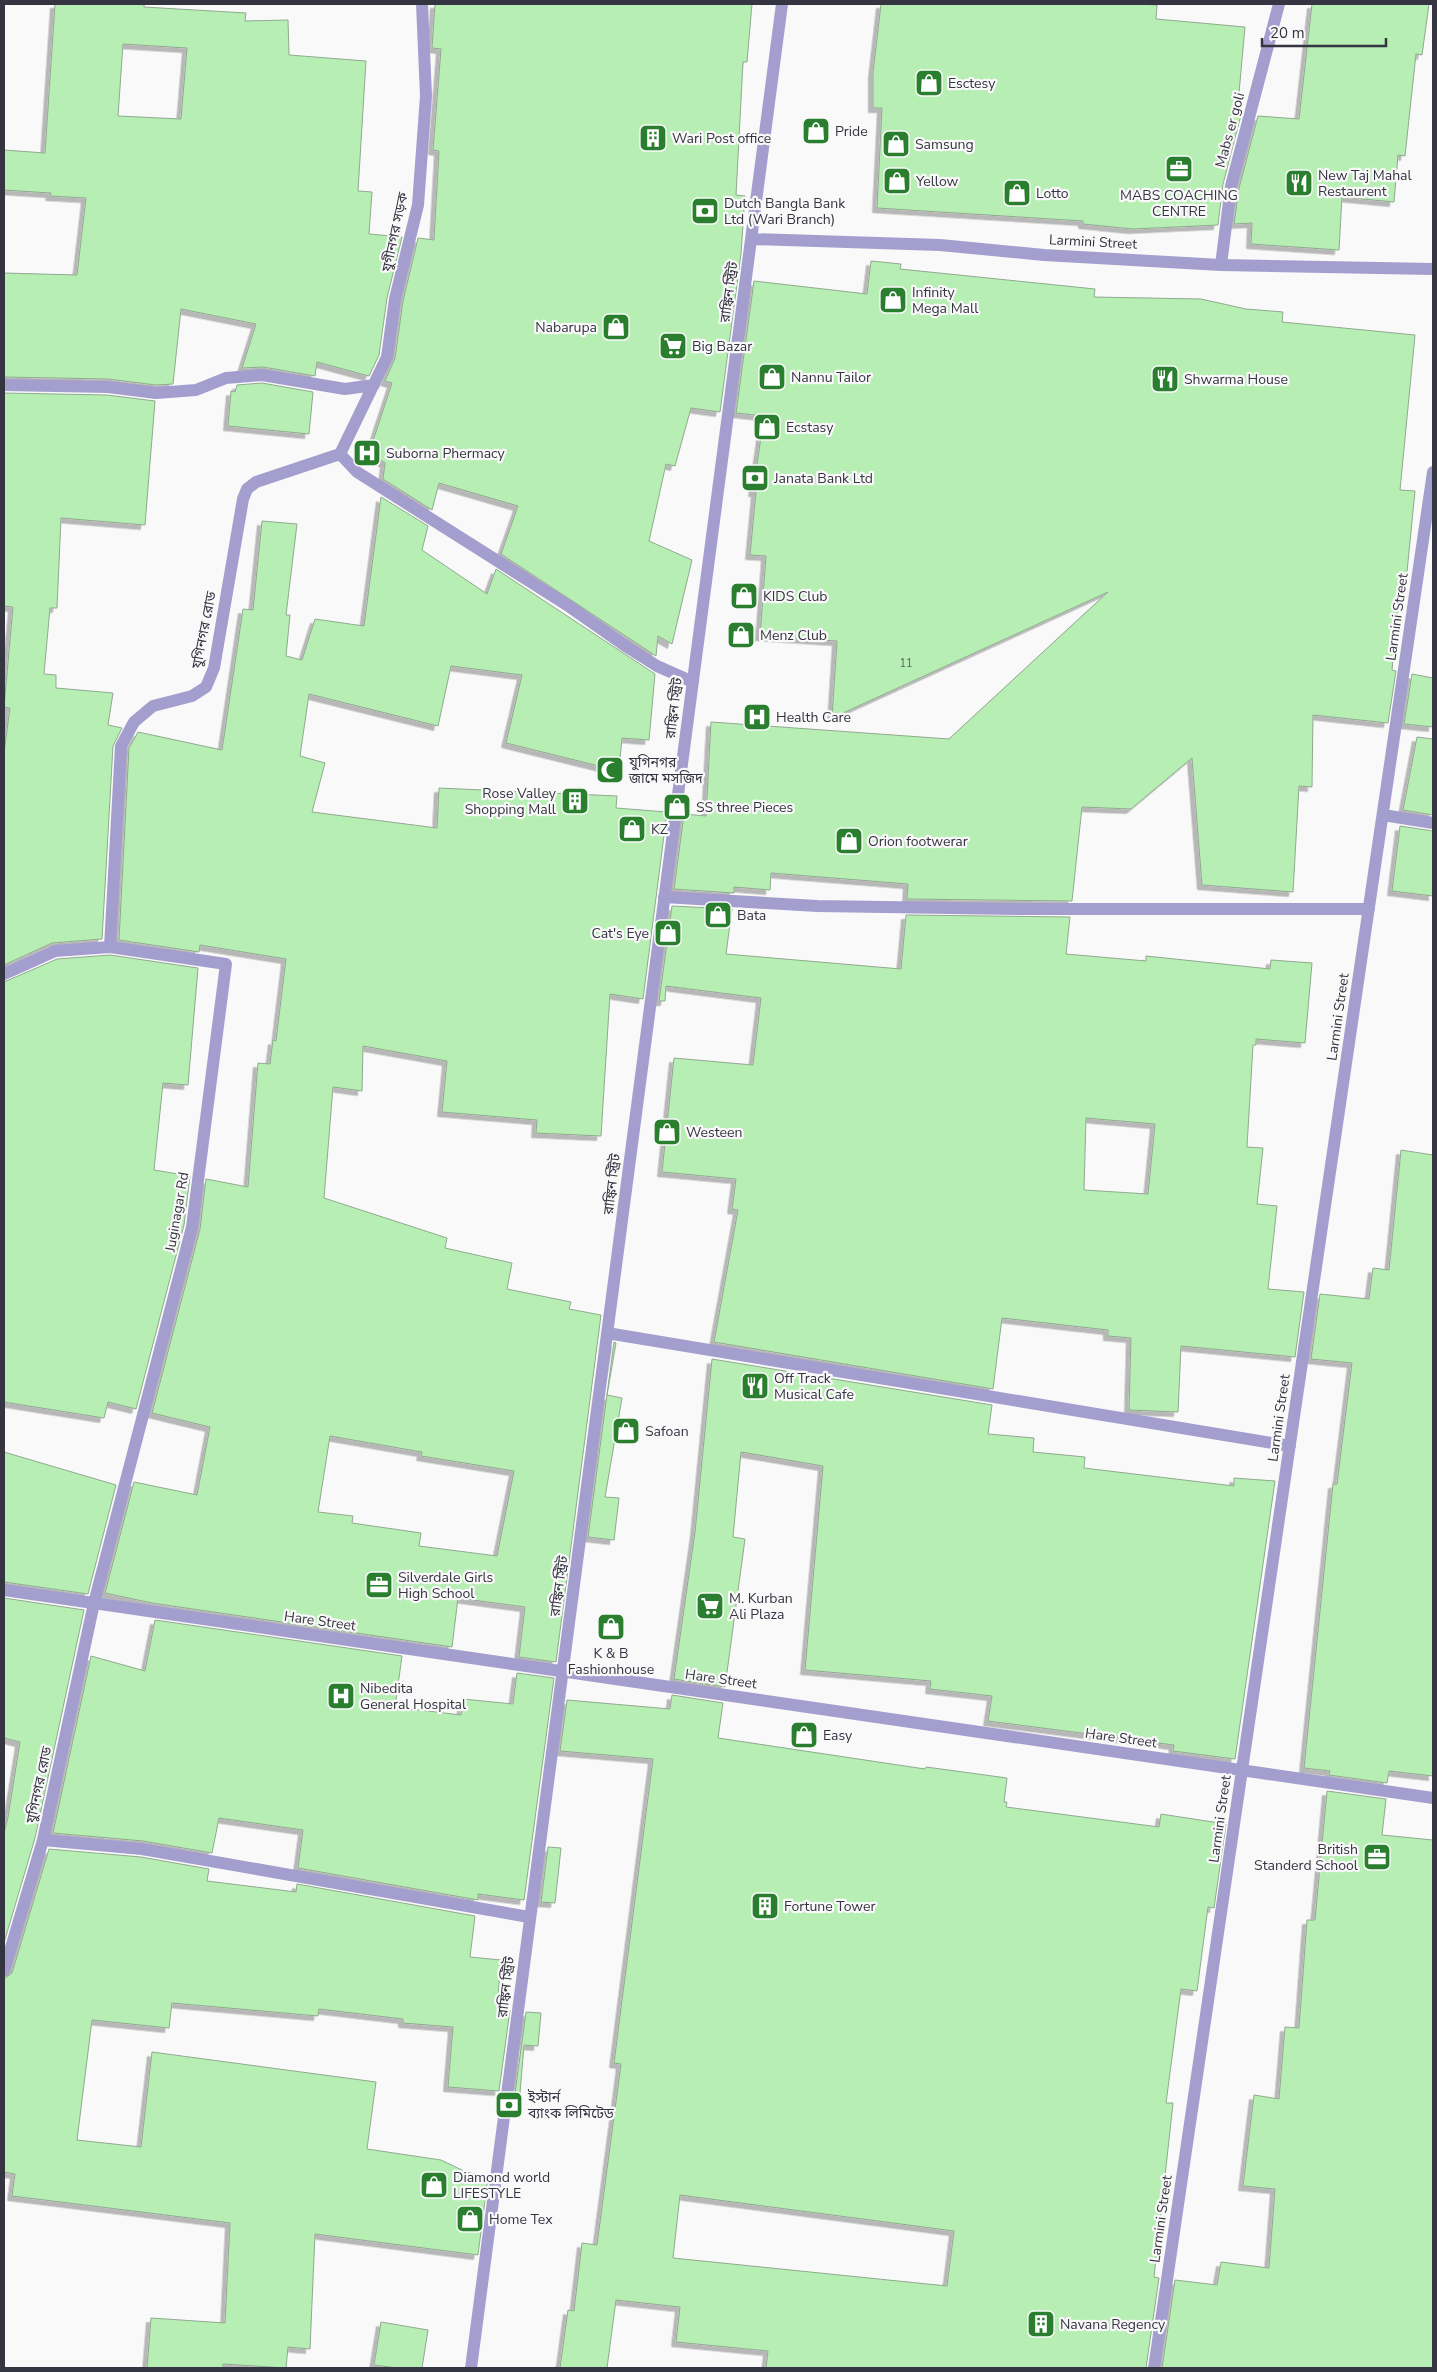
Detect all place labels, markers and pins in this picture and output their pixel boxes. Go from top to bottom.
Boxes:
shop icon: Esctesy [914,68,944,98]
place label: Esctesy [948,74,996,93]
shop icon: Pride [801,116,831,146]
place label: Pride [835,122,868,141]
building icon: Wari Post office [638,123,668,153]
place label: Wari Post office [672,129,771,148]
shop icon: Samsung [881,129,911,159]
place label: Samsung [915,135,974,154]
office icon: MABS COACHING CENTRE [1164,154,1194,184]
shop icon: Yellow [882,166,912,196]
place label: New Taj Mahal Restaurent [1318,166,1413,201]
restaurant icon: New Taj Mahal Restaurent [1284,168,1314,198]
place label: Yellow [915,172,959,191]
shop icon: Lotto [1002,178,1032,208]
place label: Lotto [1036,184,1069,203]
place label: MABS COACHING CENTRE [1120,186,1238,221]
place label: Dutch Bangla Bank Ltd (Wari Branch) [724,194,846,229]
bank icon: Dutch Bangla Bank Ltd (Wari Branch) [690,196,720,226]
place label: Infinity Mega Mall [912,283,979,318]
shop icon: Infinity Mega Mall [878,285,908,315]
shop icon: Nabarupa [601,312,631,342]
place label: Nabarupa [535,318,597,337]
supermarket icon: Big Bazar [658,331,688,361]
place label: Big Bazar [692,337,752,356]
shop icon: Nannu Tailor [757,362,787,392]
restaurant icon: Shwarma House [1150,364,1180,394]
place label: Nannu Tailor [791,368,871,387]
place label: Shwarma House [1184,370,1288,389]
shop icon: Ecstasy [752,412,782,442]
place label: Ecstasy [786,418,834,437]
hospital icon: Suborna Phermacy [352,438,382,468]
place label: Suborna Phermacy [386,444,506,463]
bank icon: Janata Bank Ltd [740,463,770,493]
place label: Janata Bank Ltd [773,469,873,488]
shop icon: KIDS Club [729,581,759,611]
place label: KIDS Club [763,587,828,606]
shop icon: Menz Club [726,620,756,650]
place label: Menz Club [760,626,827,645]
hospital icon: Health Care [742,702,772,732]
place label: Health Care [776,708,851,727]
place label: যুগিনগর জামে মসজিদ [628,753,703,788]
mosque icon: যুগিনগর জামে মসজিদ [595,755,625,785]
place label: Rose Valley Shopping Mall [465,784,557,819]
building icon: Rose Valley Shopping Mall [560,786,590,816]
shop icon: SS three Pieces [662,792,692,822]
place label: SS three Pieces [696,798,793,817]
shop icon: KZ [617,814,647,844]
place label: KZ [651,820,668,839]
shop icon: Orion footwerar [834,826,864,856]
place label: Orion footwerar [868,832,968,851]
shop icon: Bata [703,900,733,930]
place label: Bata [737,906,766,925]
shop icon: Cat's Eye [653,918,683,948]
place label: Cat's Eye [591,924,649,943]
shop icon: Westeen [652,1117,682,1147]
place label: Westeen [686,1123,742,1142]
place label: Off Track Musical Cafe [774,1369,854,1404]
restaurant icon: Off Track Musical Cafe [740,1371,770,1401]
shop icon: Safoan [611,1416,641,1446]
place label: Safoan [645,1422,689,1441]
place label: Silverdale Girls High School [398,1568,494,1603]
office icon: Silverdale Girls High School [364,1570,394,1600]
place label: M. Kurban Ali Plaza [729,1589,793,1624]
supermarket icon: M. Kurban Ali Plaza [695,1591,725,1621]
shop icon: K & B Fashionhouse [596,1612,626,1642]
place label: K & B Fashionhouse [568,1644,654,1679]
place label: Nibedita General Hospital [360,1679,467,1714]
hospital icon: Nibedita General Hospital [326,1681,356,1711]
shop icon: Easy [789,1720,819,1750]
place label: Easy [823,1726,853,1745]
place label: British Standerd School [1254,1840,1359,1875]
office icon: British Standerd School [1362,1842,1392,1872]
building icon: Fortune Tower [750,1891,780,1921]
place label: Fortune Tower [784,1897,876,1916]
place label: ইস্টার্ন ব্যাংক লিমিটেড [527,2088,615,2123]
bank icon: ইস্টার্ন ব্যাংক লিমিটেড [494,2090,524,2120]
place label: Diamond world LIFESTYLE [453,2168,550,2203]
shop icon: Diamond world LIFESTYLE [419,2170,449,2200]
shop icon: Home Tex [455,2204,485,2234]
place label: Home Tex [489,2210,553,2229]
building icon: Navana Regency [1026,2309,1056,2339]
place label: Navana Regency [1060,2315,1166,2334]

